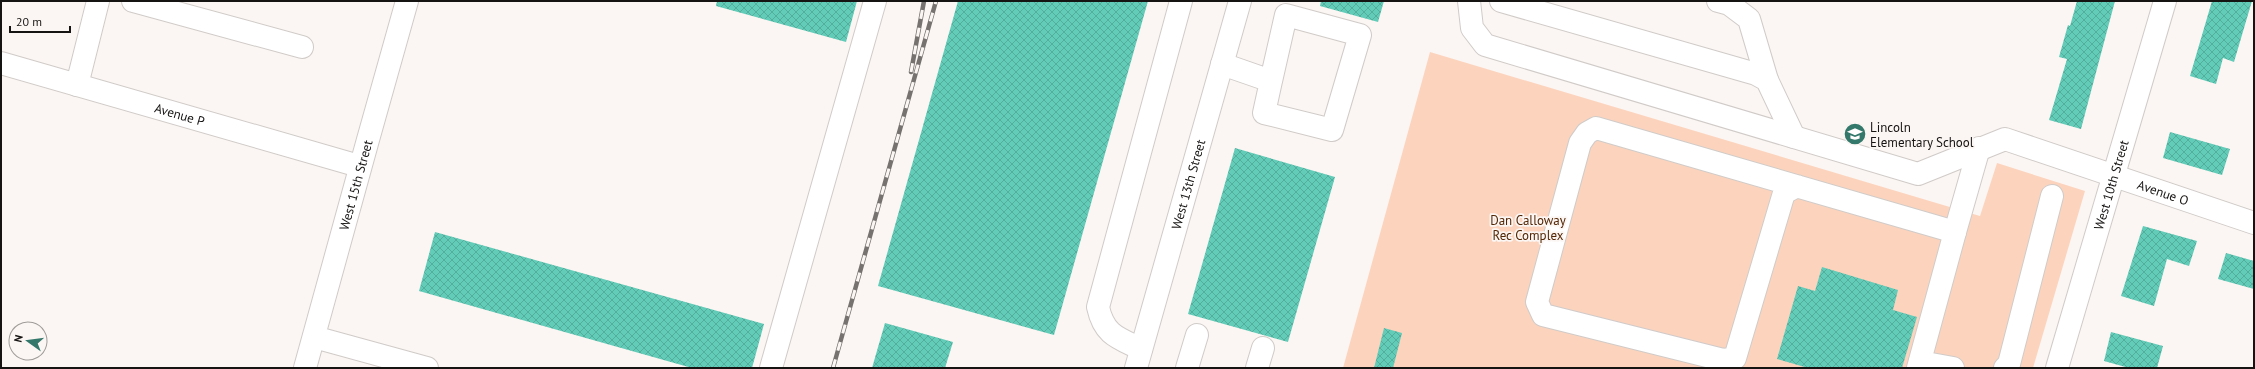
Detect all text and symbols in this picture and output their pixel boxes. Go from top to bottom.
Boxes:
scale bar [10,8,70,34]
text: 20 m [16,14,42,29]
street label: Avenue P [153,100,207,130]
place label: Lincoln Elementary School [1870,119,1974,151]
school or university icon: Lincoln Elementary School [1842,121,1868,147]
street label: West 15th Street [336,137,377,232]
street label: West 13th Street [1168,137,1210,231]
street label: West 10th Street [2090,137,2133,232]
street label: Avenue O [2135,176,2191,209]
park label: Dan Calloway Rec Complex [1490,212,1566,244]
north arrow [8,321,48,361]
text: N [11,333,26,344]

